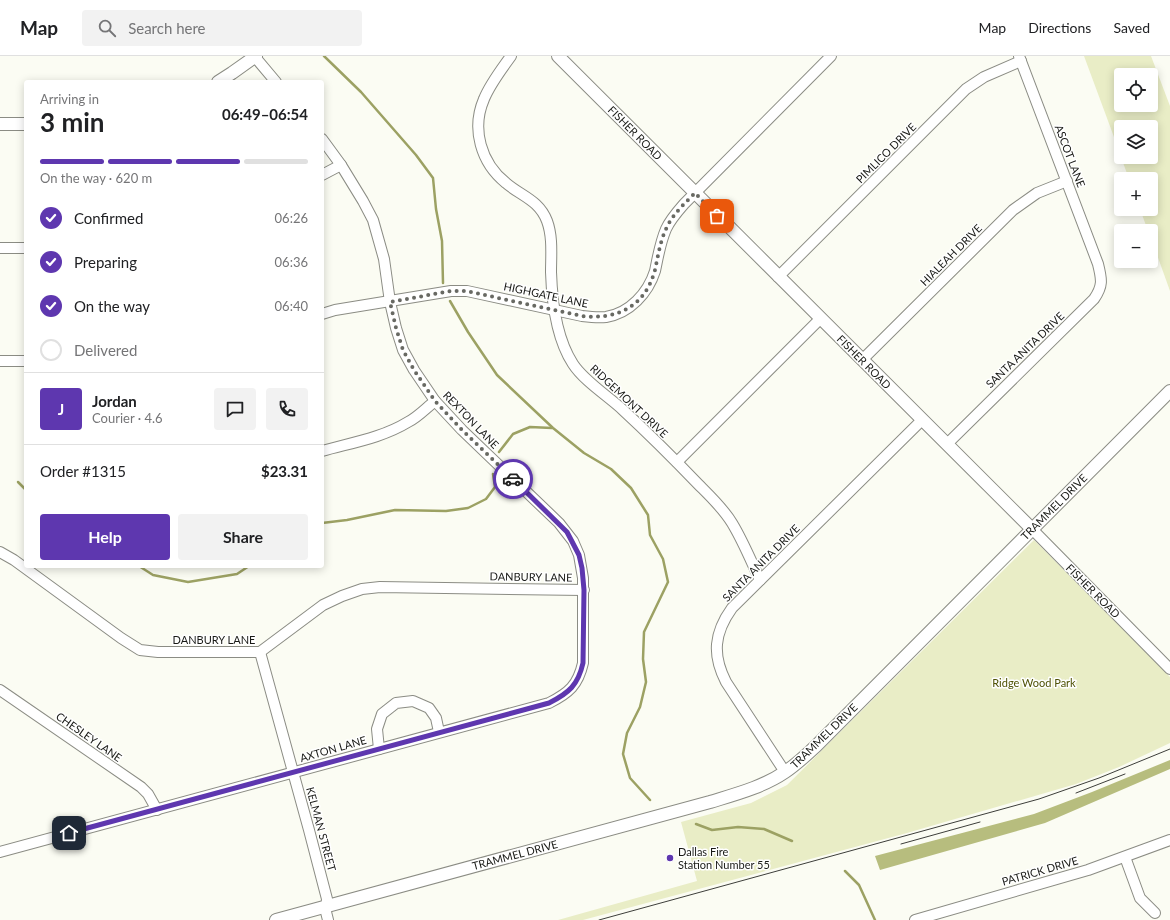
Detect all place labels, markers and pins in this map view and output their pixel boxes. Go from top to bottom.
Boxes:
pin [700,199,734,233]
pin [52,816,86,850]
place label: Dallas Fire Station Number 55 [678,845,770,871]
marker: Dallas Fire Station Number 55 [665,853,675,863]

